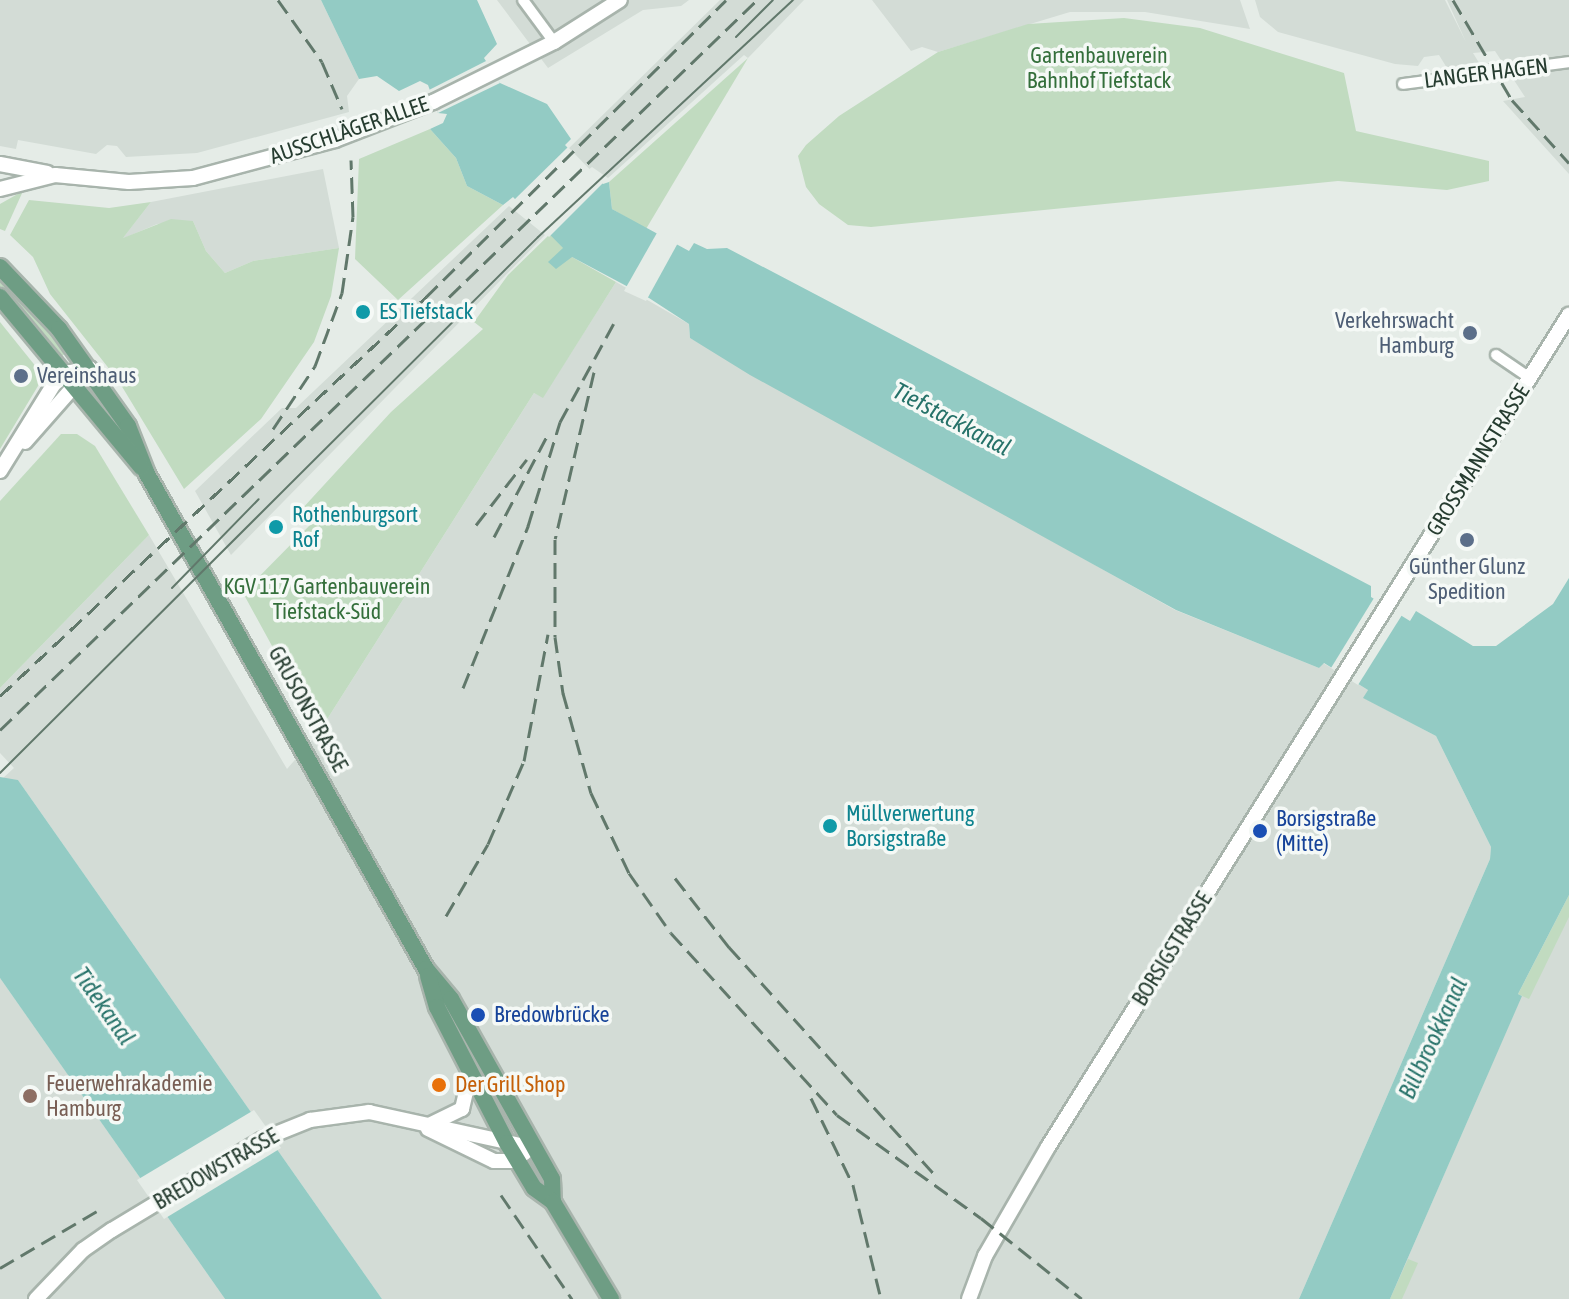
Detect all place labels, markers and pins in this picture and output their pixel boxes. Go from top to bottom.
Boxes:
place label: ES Tiefstack [379,299,473,325]
marker: ES Tiefstack [354,303,372,321]
place label: Verkehrswacht Hamburg [1335,307,1454,358]
marker: Verkehrswacht Hamburg [1461,324,1479,342]
place label: Vereinshaus [37,363,136,389]
marker: Vereinshaus [12,367,30,385]
place label: Rothenburgsort Rof [292,501,418,552]
marker: Rothenburgsort Rof [267,518,285,536]
marker: Günther Glunz Spedition [1458,531,1476,549]
place label: Günther Glunz Spedition [1409,553,1525,604]
place label: Müllverwertung Borsigstraße [846,800,974,852]
place label: Borsigstraße (Mitte) [1276,805,1376,856]
marker: Müllverwertung Borsigstraße [821,817,839,835]
marker: Borsigstraße (Mitte) [1251,822,1269,840]
place label: Bredowbrücke [494,1002,609,1028]
marker: Bredowbrücke [469,1006,487,1024]
place label: Feuerwehrakademie Hamburg [46,1070,213,1122]
place label: Der Grill Shop [455,1072,565,1098]
marker: Der Grill Shop [430,1076,448,1094]
marker: Feuerwehrakademie Hamburg [21,1087,39,1105]

